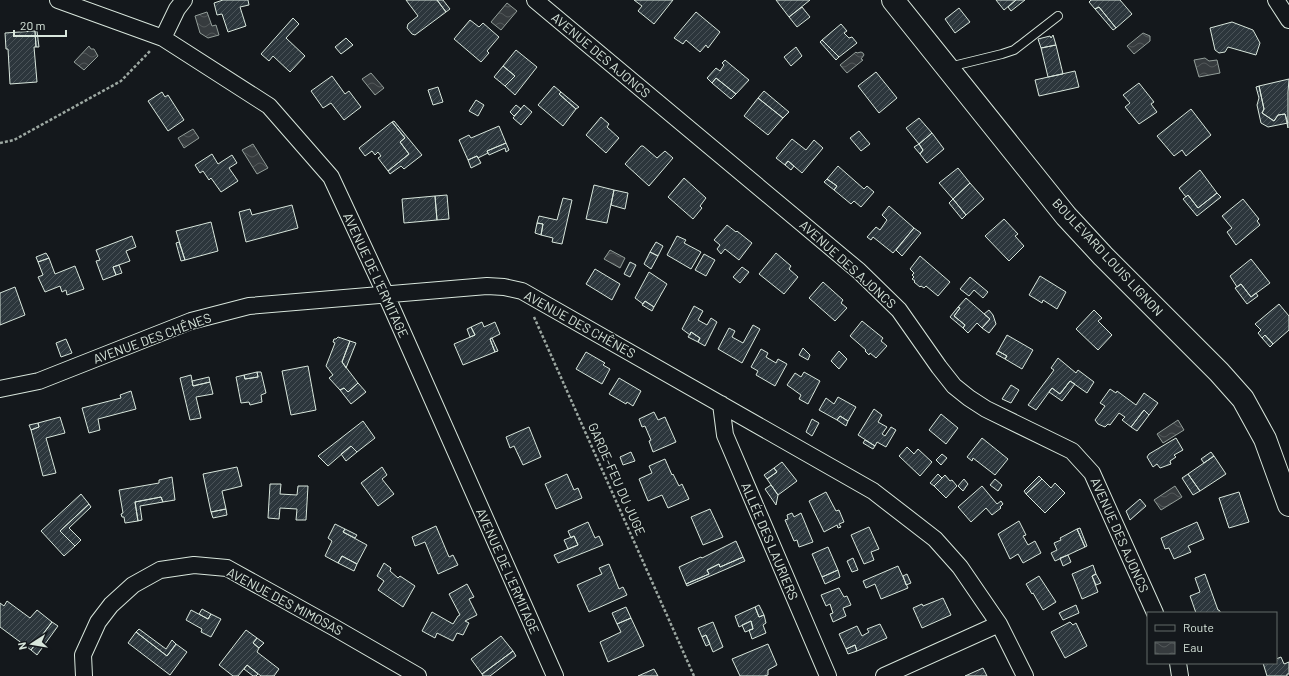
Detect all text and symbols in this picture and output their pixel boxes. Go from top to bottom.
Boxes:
street label: AVENUE DES AJONCS [548,9,654,101]
scale bar [14,12,66,38]
text: 20 m [20,18,46,32]
street label: BOULEVARD LOUIS LIGNON [1049,195,1167,319]
street label: AVENUE DE L'ERMITAGE [340,210,412,340]
street label: AVENUE DES AJONCS [797,217,899,311]
street label: AVENUE DES CHÊNES [522,287,638,361]
street label: AVENUE DES CHÊNES [91,309,213,367]
street label: GARDE-FEU DU JUGE [585,420,649,538]
street label: AVENUE DES AJONCS [1087,475,1153,595]
street label: ALLÉE DES LAURIERS [738,480,802,602]
street label: AVENUE DE L'ERMITAGE [473,506,543,637]
street label: AVENUE DES MIMOSAS [224,564,346,638]
legend [1147,612,1277,664]
text: Route [1183,620,1214,634]
north arrow [12,624,52,664]
text: Eau [1183,640,1203,654]
text: N [15,641,29,651]

